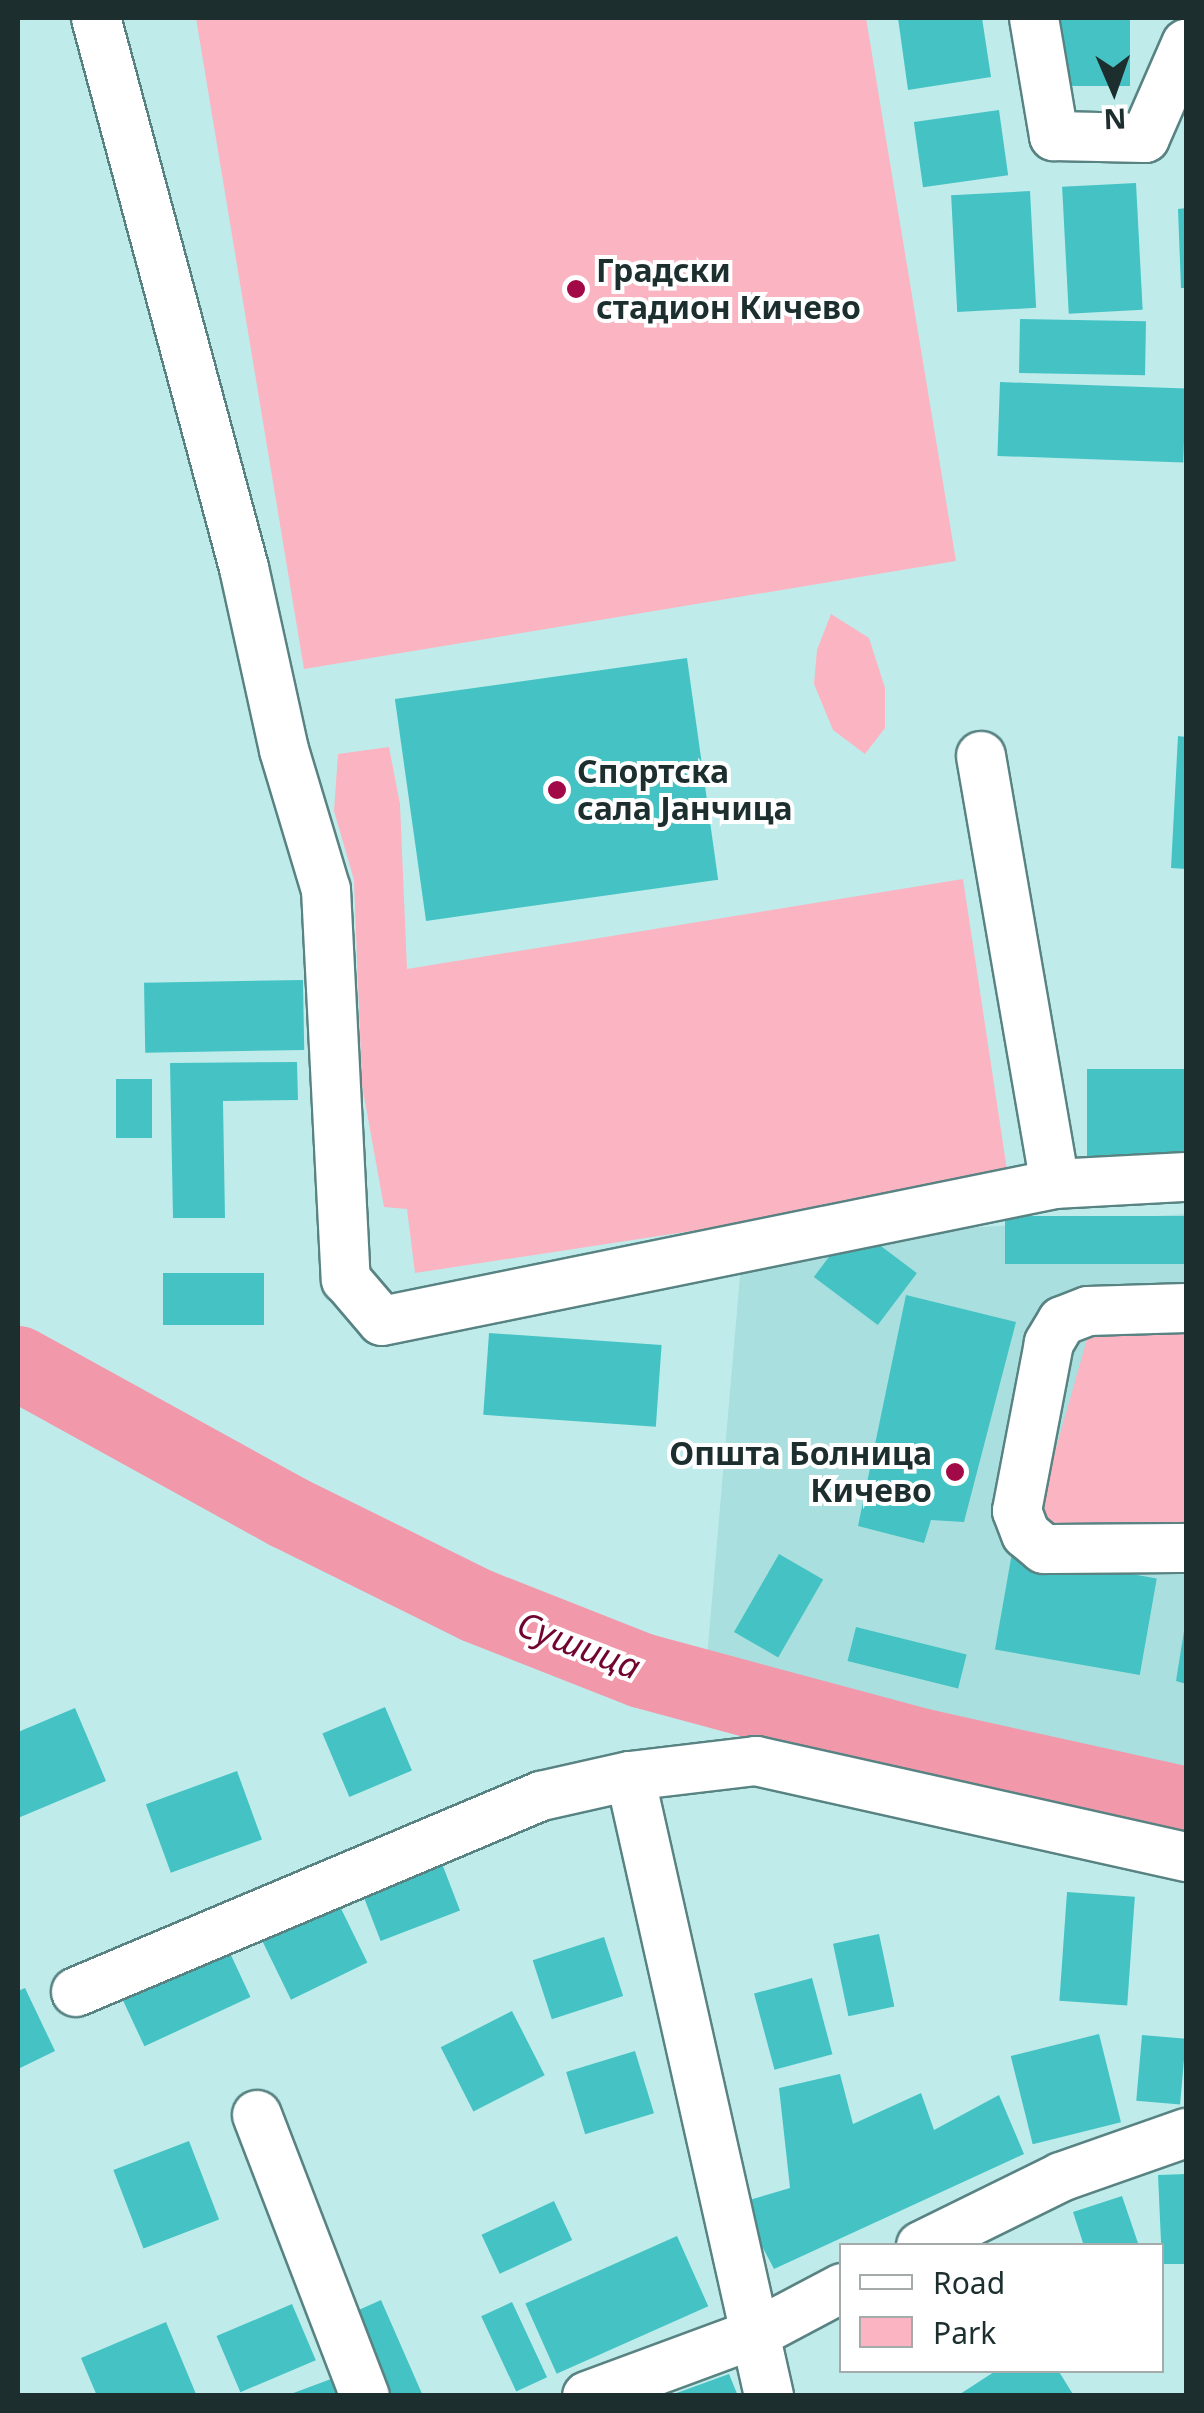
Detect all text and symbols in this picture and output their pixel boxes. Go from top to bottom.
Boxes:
north arrow [1064,40,1164,140]
text: N [1103,101,1127,139]
place label: Градски стадион Кичево [596,252,861,327]
marker: Градски стадион Кичево [565,278,587,300]
place label: Спортска сала Јанчица [577,753,793,828]
marker: Спортска сала Јанчица [546,779,568,801]
place label: Општа Болница Кичево [669,1435,932,1510]
marker: Општа Болница Кичево [942,1459,968,1485]
water label: Сушица [512,1602,646,1688]
legend [839,2243,1164,2373]
text: Road [933,2262,1005,2303]
text: Park [933,2312,996,2353]

